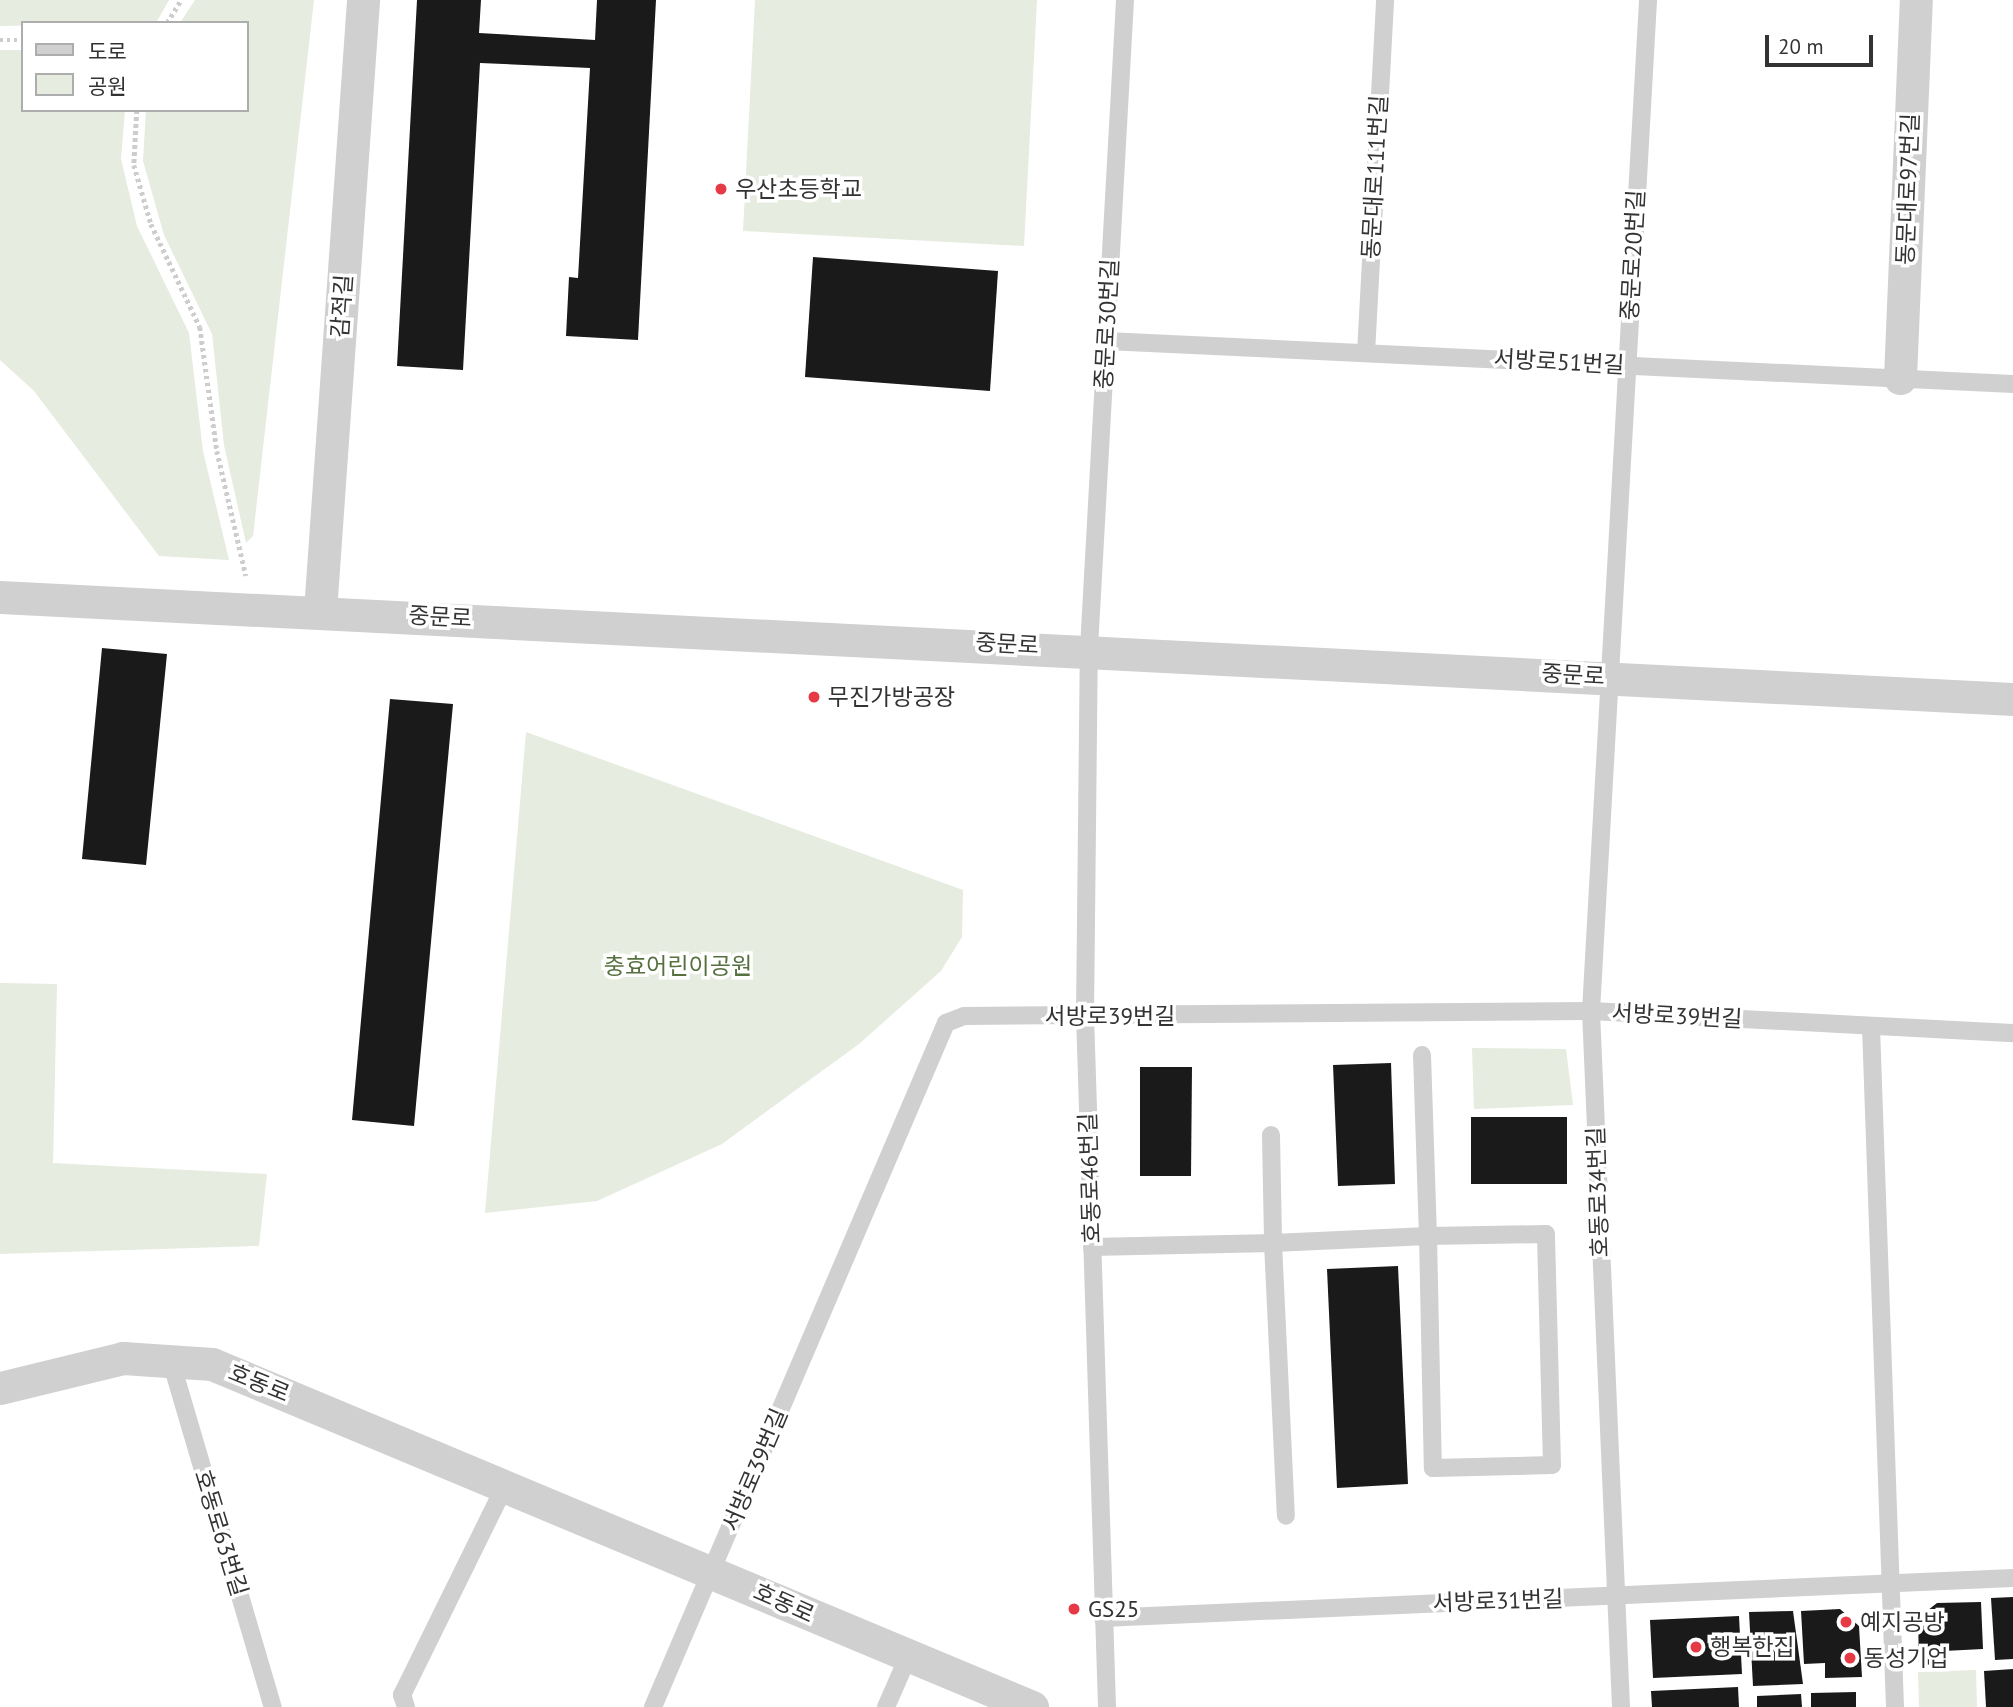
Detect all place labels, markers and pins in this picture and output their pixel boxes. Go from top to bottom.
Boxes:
place label: 우산초등학교 [735,175,862,203]
marker: 우산초등학교 [713,181,729,197]
place label: 무진가방공장 [828,683,955,711]
marker: 무진가방공장 [806,689,822,705]
place label: GS25 [1088,1595,1139,1623]
marker: GS25 [1066,1601,1082,1617]
place label: 예지공방 [1860,1608,1945,1636]
marker: 예지공방 [1838,1614,1854,1630]
place label: 행복한집 [1710,1633,1795,1661]
marker: 행복한집 [1688,1639,1704,1655]
place label: 동성기업 [1864,1644,1949,1672]
marker: 동성기업 [1842,1650,1858,1666]

